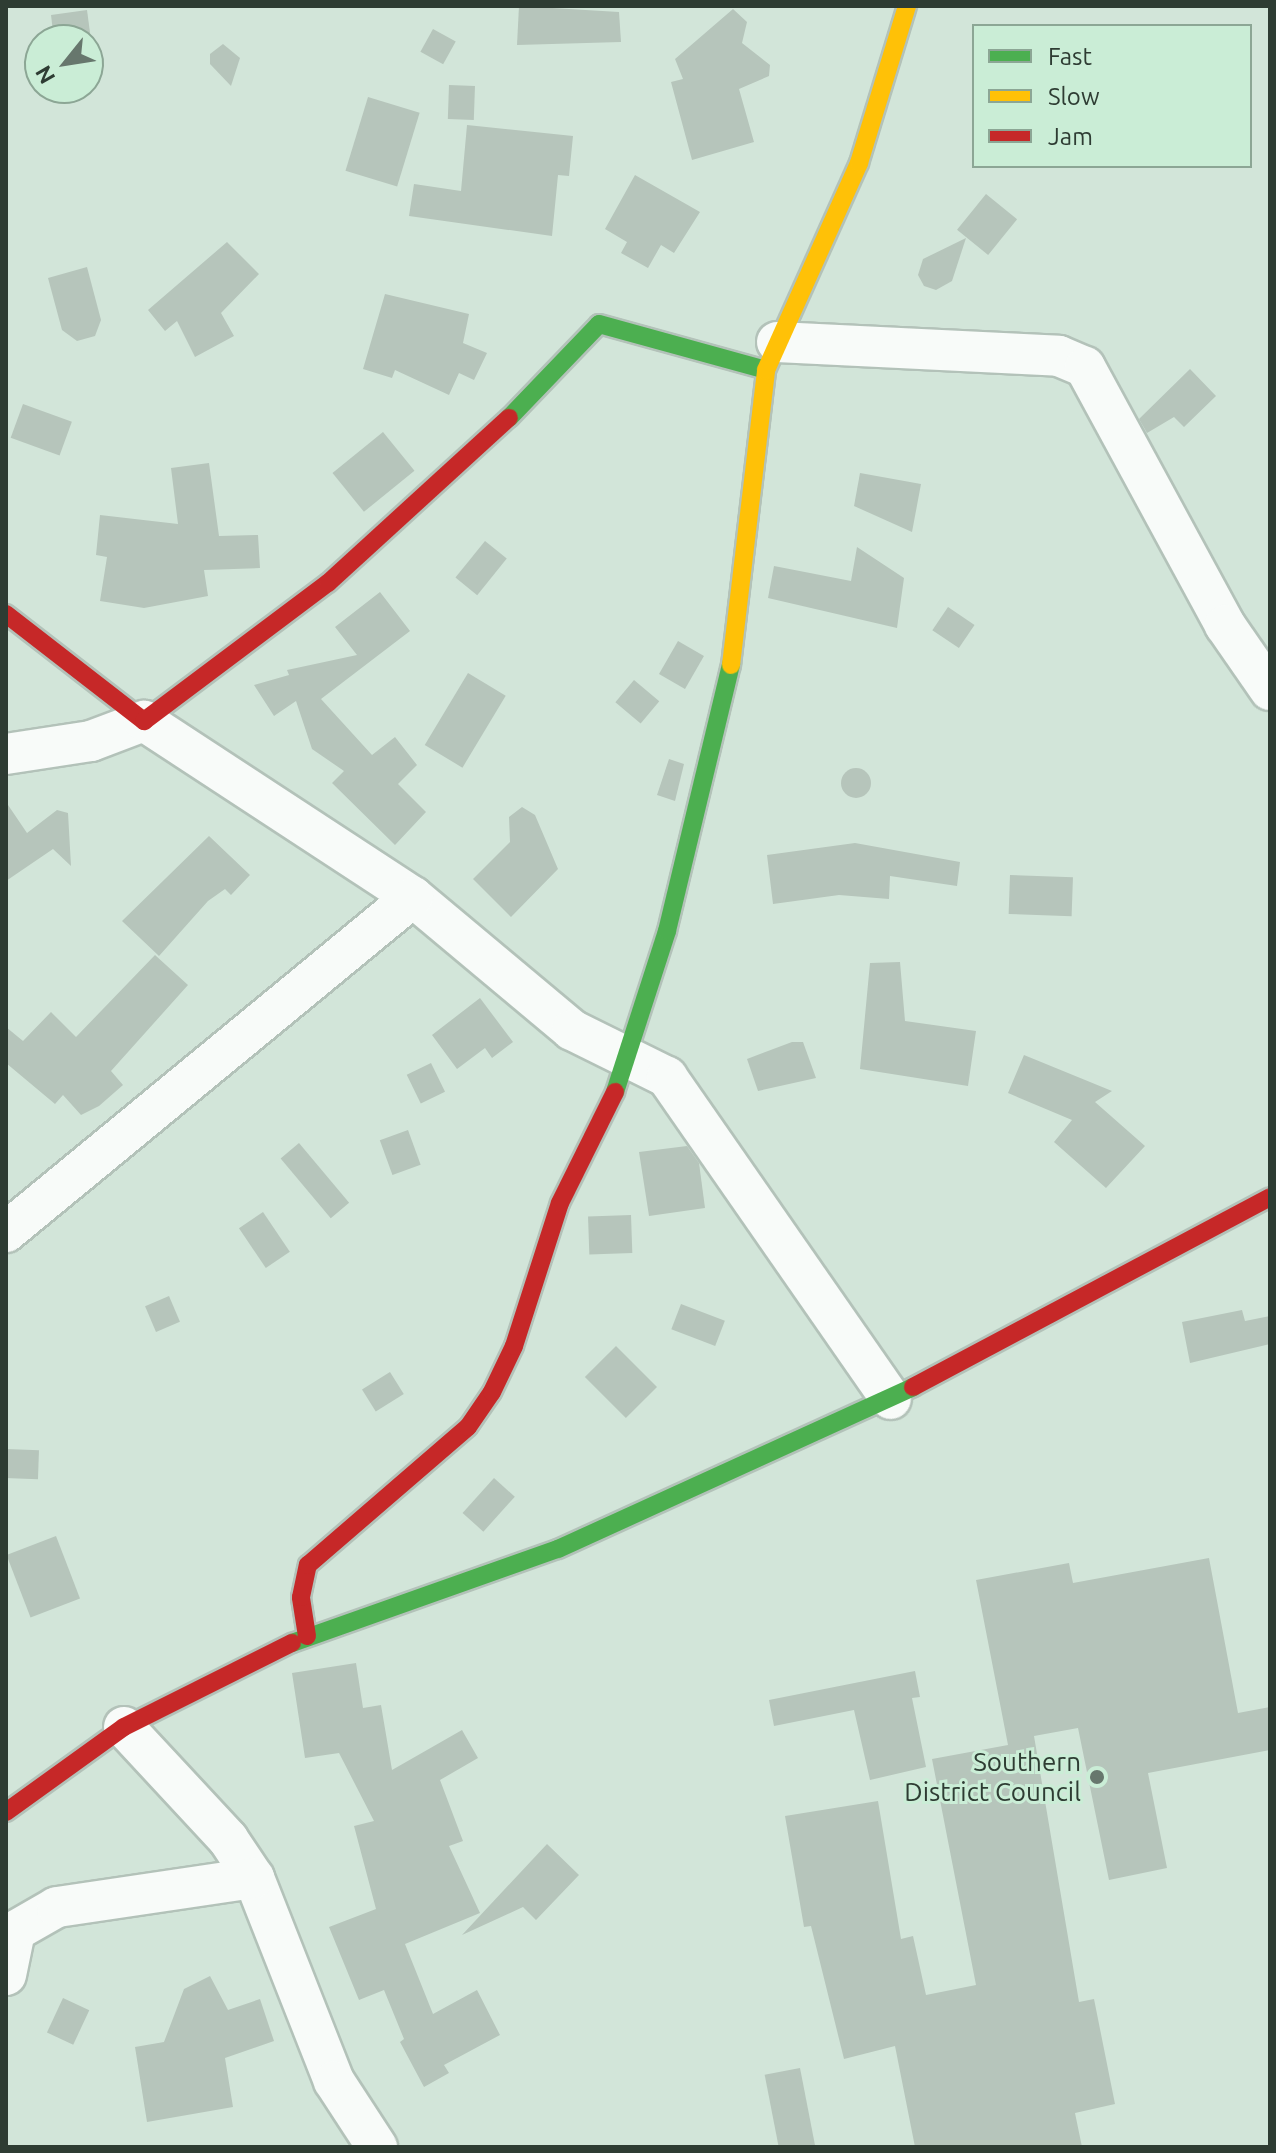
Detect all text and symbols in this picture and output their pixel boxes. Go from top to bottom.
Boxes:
north arrow [24,24,104,104]
legend [972,24,1252,168]
text: Fast [1048,43,1092,70]
text: N [30,62,59,89]
text: Slow [1048,83,1100,110]
text: Jam [1048,123,1093,150]
place label: Southern District Council [904,1746,1081,1808]
marker: Southern District Council [1088,1768,1106,1786]

